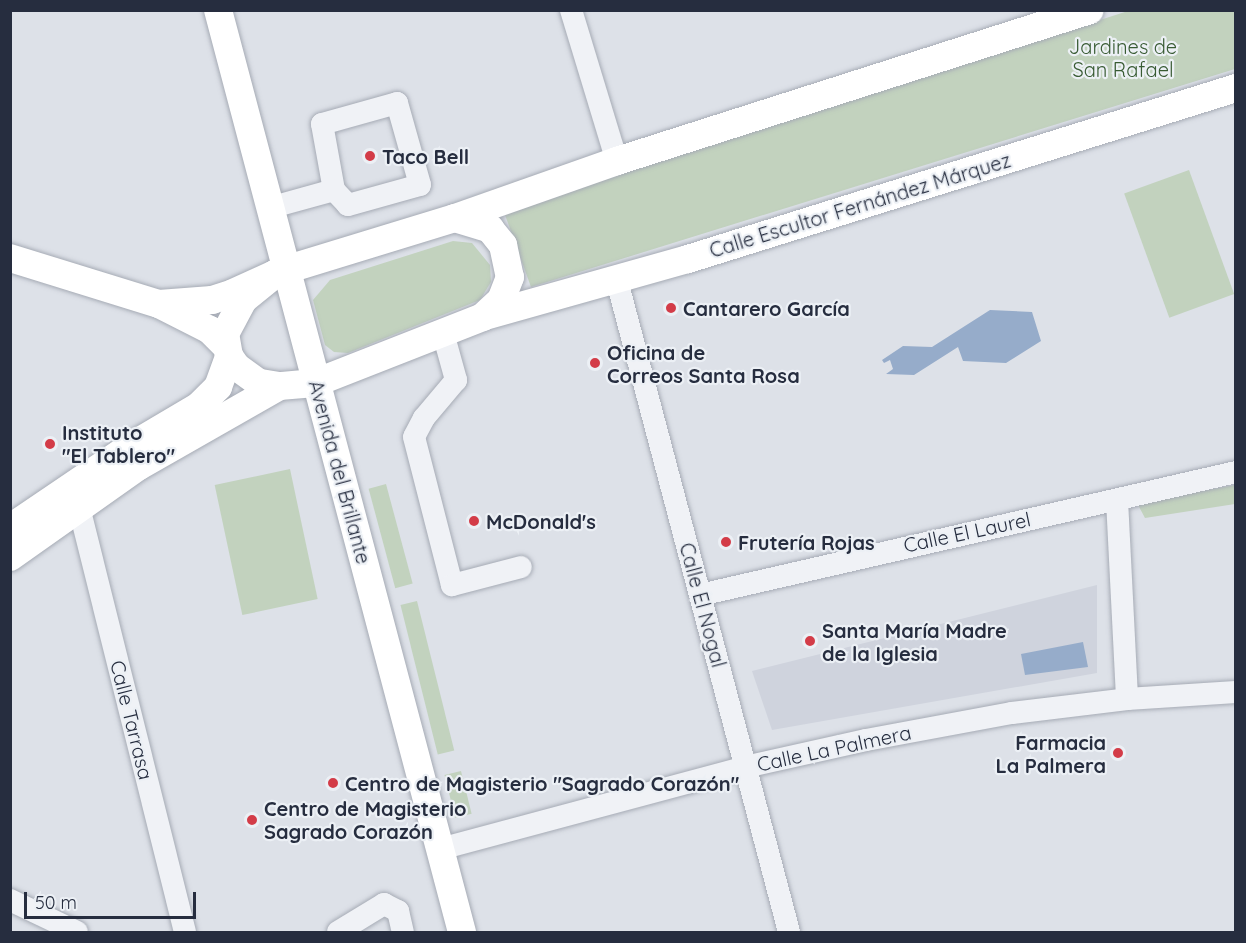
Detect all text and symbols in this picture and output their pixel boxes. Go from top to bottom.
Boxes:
park label: Jardines de San Rafael [1069,34,1177,81]
place label: Taco Bell [382,144,469,168]
street label: Calle Escultor Fernández Márquez [706,148,1014,262]
marker: Taco Bell [363,149,377,163]
place label: Cantarero García [683,296,850,320]
marker: Cantarero García [664,301,678,315]
place label: Oficina de Correos Santa Rosa [607,340,800,387]
marker: Oficina de Correos Santa Rosa [588,356,602,370]
street label: Avenida del Brillante [304,378,376,566]
place label: Instituto "El Tablero" [62,420,175,467]
marker: Instituto "El Tablero" [43,437,57,451]
street label: Calle El Laurel [901,507,1033,557]
place label: McDonald's [486,509,596,533]
marker: McDonald's [467,514,481,528]
place label: Frutería Rojas [738,530,875,554]
marker: Frutería Rojas [719,535,733,549]
street label: Calle El Nogal [675,540,731,670]
place label: Santa María Madre de la Iglesia [822,618,1007,665]
marker: Santa María Madre de la Iglesia [803,634,817,648]
street label: Calle Tarrasa [106,658,158,782]
street label: Calle La Palmera [755,720,913,776]
place label: Farmacia La Palmera [995,730,1106,777]
marker: Farmacia La Palmera [1111,746,1125,760]
place label: Centro de Magisterio "Sagrado Corazón" [345,771,739,795]
marker: Centro de Magisterio "Sagrado Corazón" [326,776,340,790]
place label: Centro de Magisterio Sagrado Corazón [264,796,467,843]
marker: Centro de Magisterio Sagrado Corazón [245,813,259,827]
scale bar [27,880,200,918]
text: 50 m [35,891,77,914]

